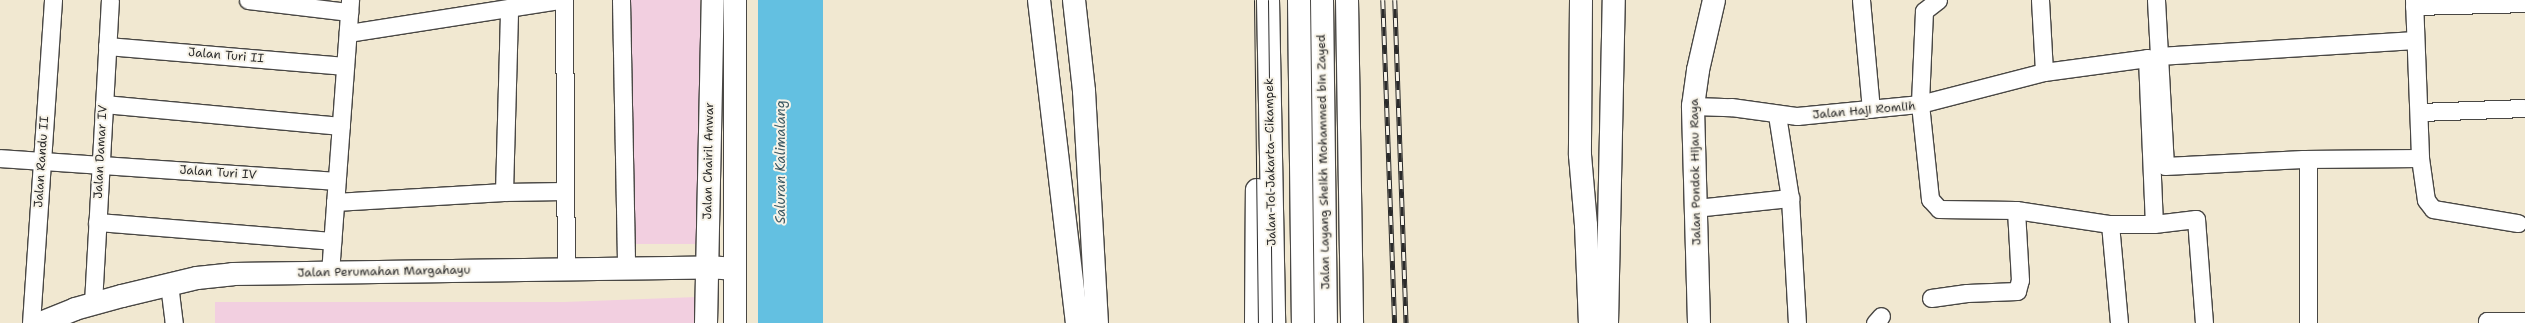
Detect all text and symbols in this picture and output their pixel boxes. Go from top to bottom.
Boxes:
street label: Jalan Layang Sheikh Mohammed bin Zayed [1315,34,1333,290]
street label: Jalan Turi II [187,46,265,66]
street label: Jalan Tol Jakarta–Cikampek [1262,78,1280,246]
street label: Jalan Pondok Hijau Raya [1688,98,1704,246]
street label: Jalan Haji Romlih [1812,99,1916,123]
water label: Saluran Kalimalang [773,100,789,224]
street label: Jalan Chairil Anwar [701,102,717,220]
street label: Jalan Damar IV [91,105,111,199]
street label: Jalan Randu II [32,116,52,208]
street label: Jalan Turi IV [179,163,257,183]
street label: Jalan Perumahan Margahayu [297,263,471,281]

